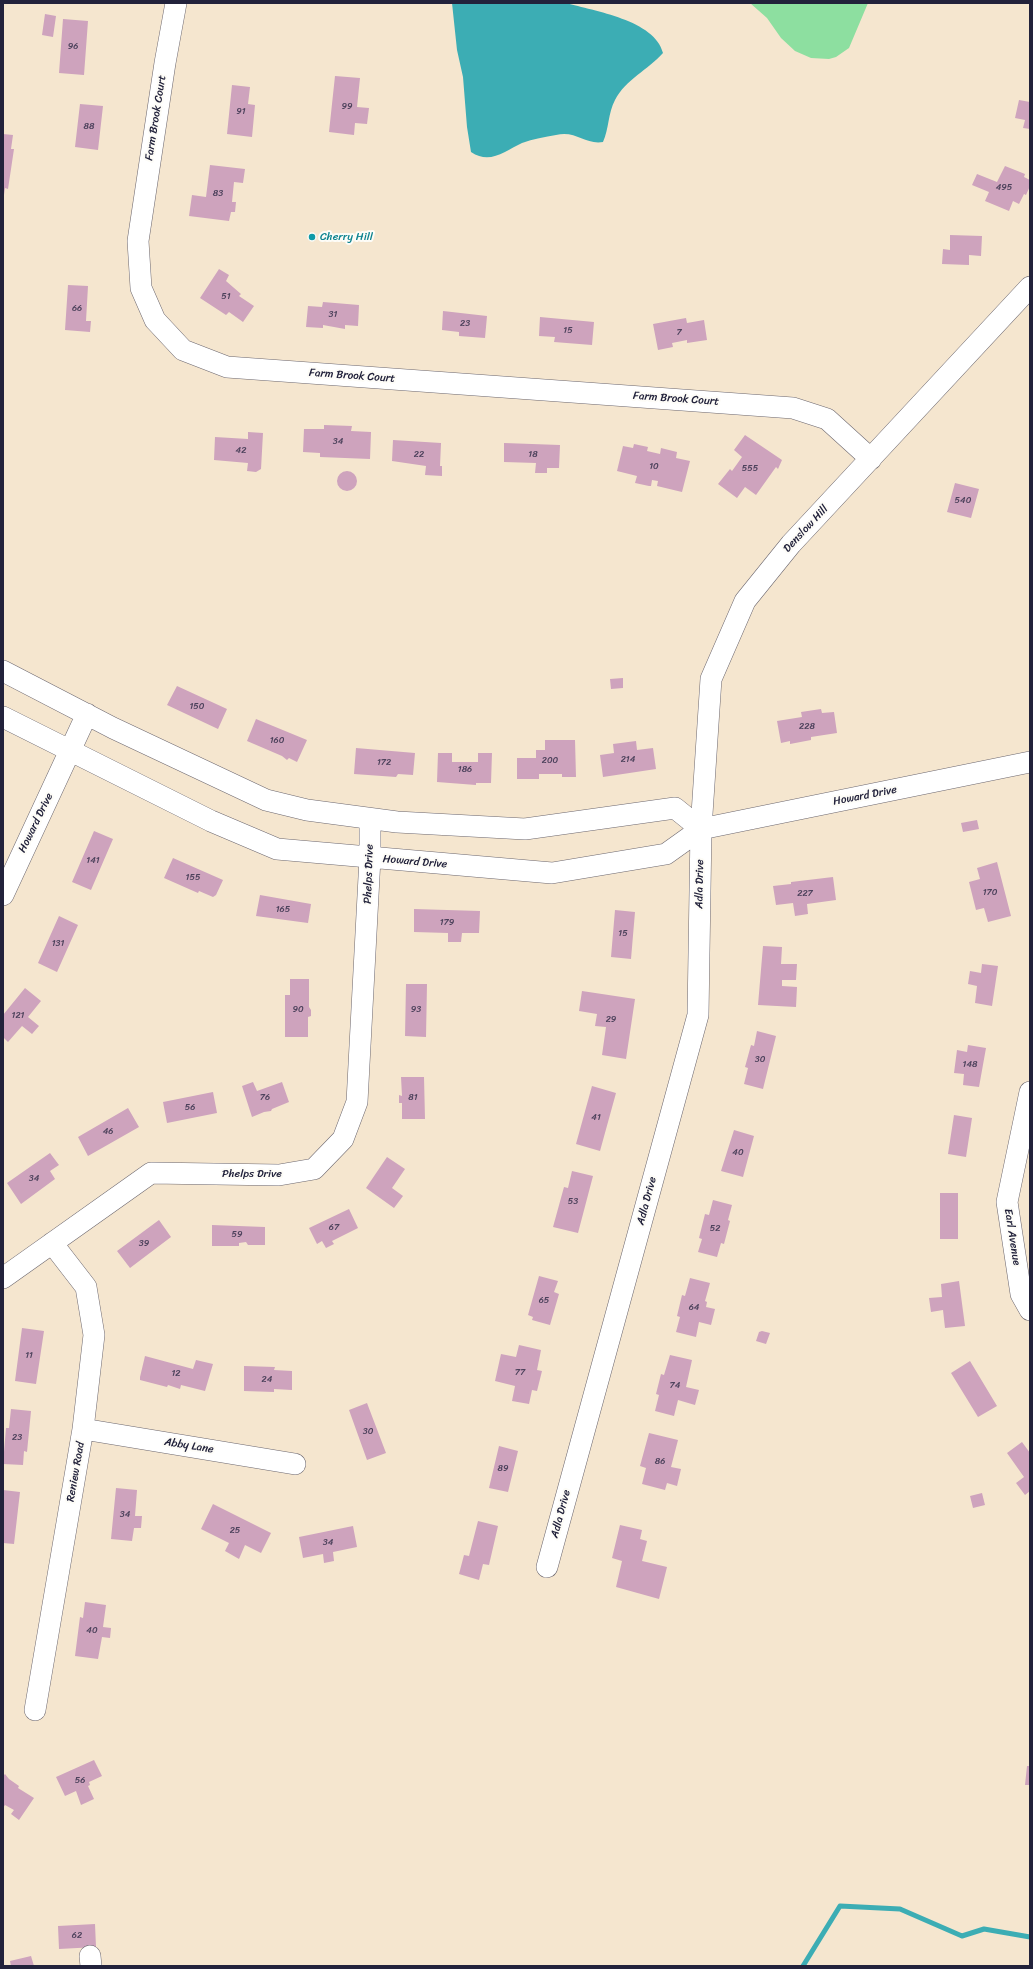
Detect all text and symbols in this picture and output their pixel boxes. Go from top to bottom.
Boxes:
house number: 96 [68,42,78,52]
street label: Farm Brook Court [143,74,169,162]
house number: 99 [341,102,353,112]
house number: 91 [236,107,246,117]
house number: 88 [84,122,94,132]
house number: 495 [996,183,1012,193]
house number: 83 [213,189,223,199]
place label: Cherry Hill [320,230,373,244]
marker: Cherry Hill [307,232,317,242]
house number: 51 [221,292,231,302]
house number: 66 [72,304,82,314]
house number: 31 [329,310,337,320]
house number: 23 [460,319,470,329]
house number: 15 [563,326,573,336]
house number: 7 [676,328,682,338]
street label: Farm Brook Court [308,366,396,386]
street label: Farm Brook Court [632,389,720,409]
house number: 34 [333,437,343,447]
house number: 42 [236,446,246,456]
house number: 22 [414,450,424,460]
house number: 18 [528,450,538,460]
house number: 10 [649,462,659,472]
house number: 555 [742,464,758,474]
house number: 540 [955,496,971,506]
street label: Denslow Hill [781,503,831,555]
house number: 150 [189,702,205,712]
house number: 228 [799,722,815,732]
house number: 160 [270,736,284,746]
house number: 214 [621,755,635,765]
house number: 200 [542,756,558,766]
house number: 172 [377,758,391,768]
house number: 186 [458,765,472,775]
street label: Howard Drive [832,783,898,809]
street label: Howard Drive [16,791,56,855]
street label: Phelps Drive [361,844,377,904]
street label: Howard Drive [382,853,448,871]
house number: 141 [86,856,100,866]
street label: Adla Drive [693,859,707,909]
house number: 155 [186,873,200,883]
house number: 170 [983,888,997,898]
house number: 227 [797,889,813,899]
house number: 165 [276,905,290,915]
house number: 179 [440,918,454,928]
house number: 15 [618,929,628,939]
house number: 131 [52,939,64,949]
house number: 90 [292,1005,304,1015]
house number: 93 [411,1005,421,1015]
house number: 121 [12,1011,24,1021]
house number: 29 [606,1015,616,1025]
house number: 30 [755,1055,765,1065]
house number: 148 [963,1060,977,1070]
house number: 76 [260,1093,270,1103]
house number: 81 [408,1093,418,1103]
house number: 56 [185,1103,195,1113]
house number: 41 [591,1113,601,1123]
house number: 46 [103,1127,113,1137]
house number: 40 [732,1148,744,1158]
street label: Phelps Drive [222,1167,282,1181]
house number: 34 [29,1174,39,1184]
street label: Adla Drive [634,1175,660,1227]
house number: 53 [568,1197,578,1207]
street label: Earl Avenue [1001,1208,1023,1266]
house number: 67 [329,1223,339,1233]
house number: 52 [710,1224,720,1234]
house number: 59 [231,1230,243,1240]
house number: 39 [139,1239,149,1249]
house number: 65 [539,1296,549,1306]
house number: 64 [689,1303,699,1313]
house number: 11 [25,1351,33,1361]
house number: 77 [515,1368,525,1378]
house number: 12 [171,1369,181,1379]
house number: 24 [262,1375,272,1385]
house number: 74 [670,1381,680,1391]
house number: 30 [363,1427,373,1437]
house number: 23 [12,1433,22,1443]
street label: Abby Lane [163,1436,215,1456]
street label: Reniew Road [64,1441,88,1503]
house number: 86 [655,1457,665,1467]
house number: 89 [498,1464,508,1474]
street label: Adla Drive [548,1488,574,1540]
house number: 34 [120,1510,130,1520]
house number: 25 [230,1526,240,1536]
house number: 34 [323,1538,333,1548]
house number: 40 [86,1626,98,1636]
house number: 56 [75,1776,85,1786]
house number: 62 [72,1931,82,1941]

